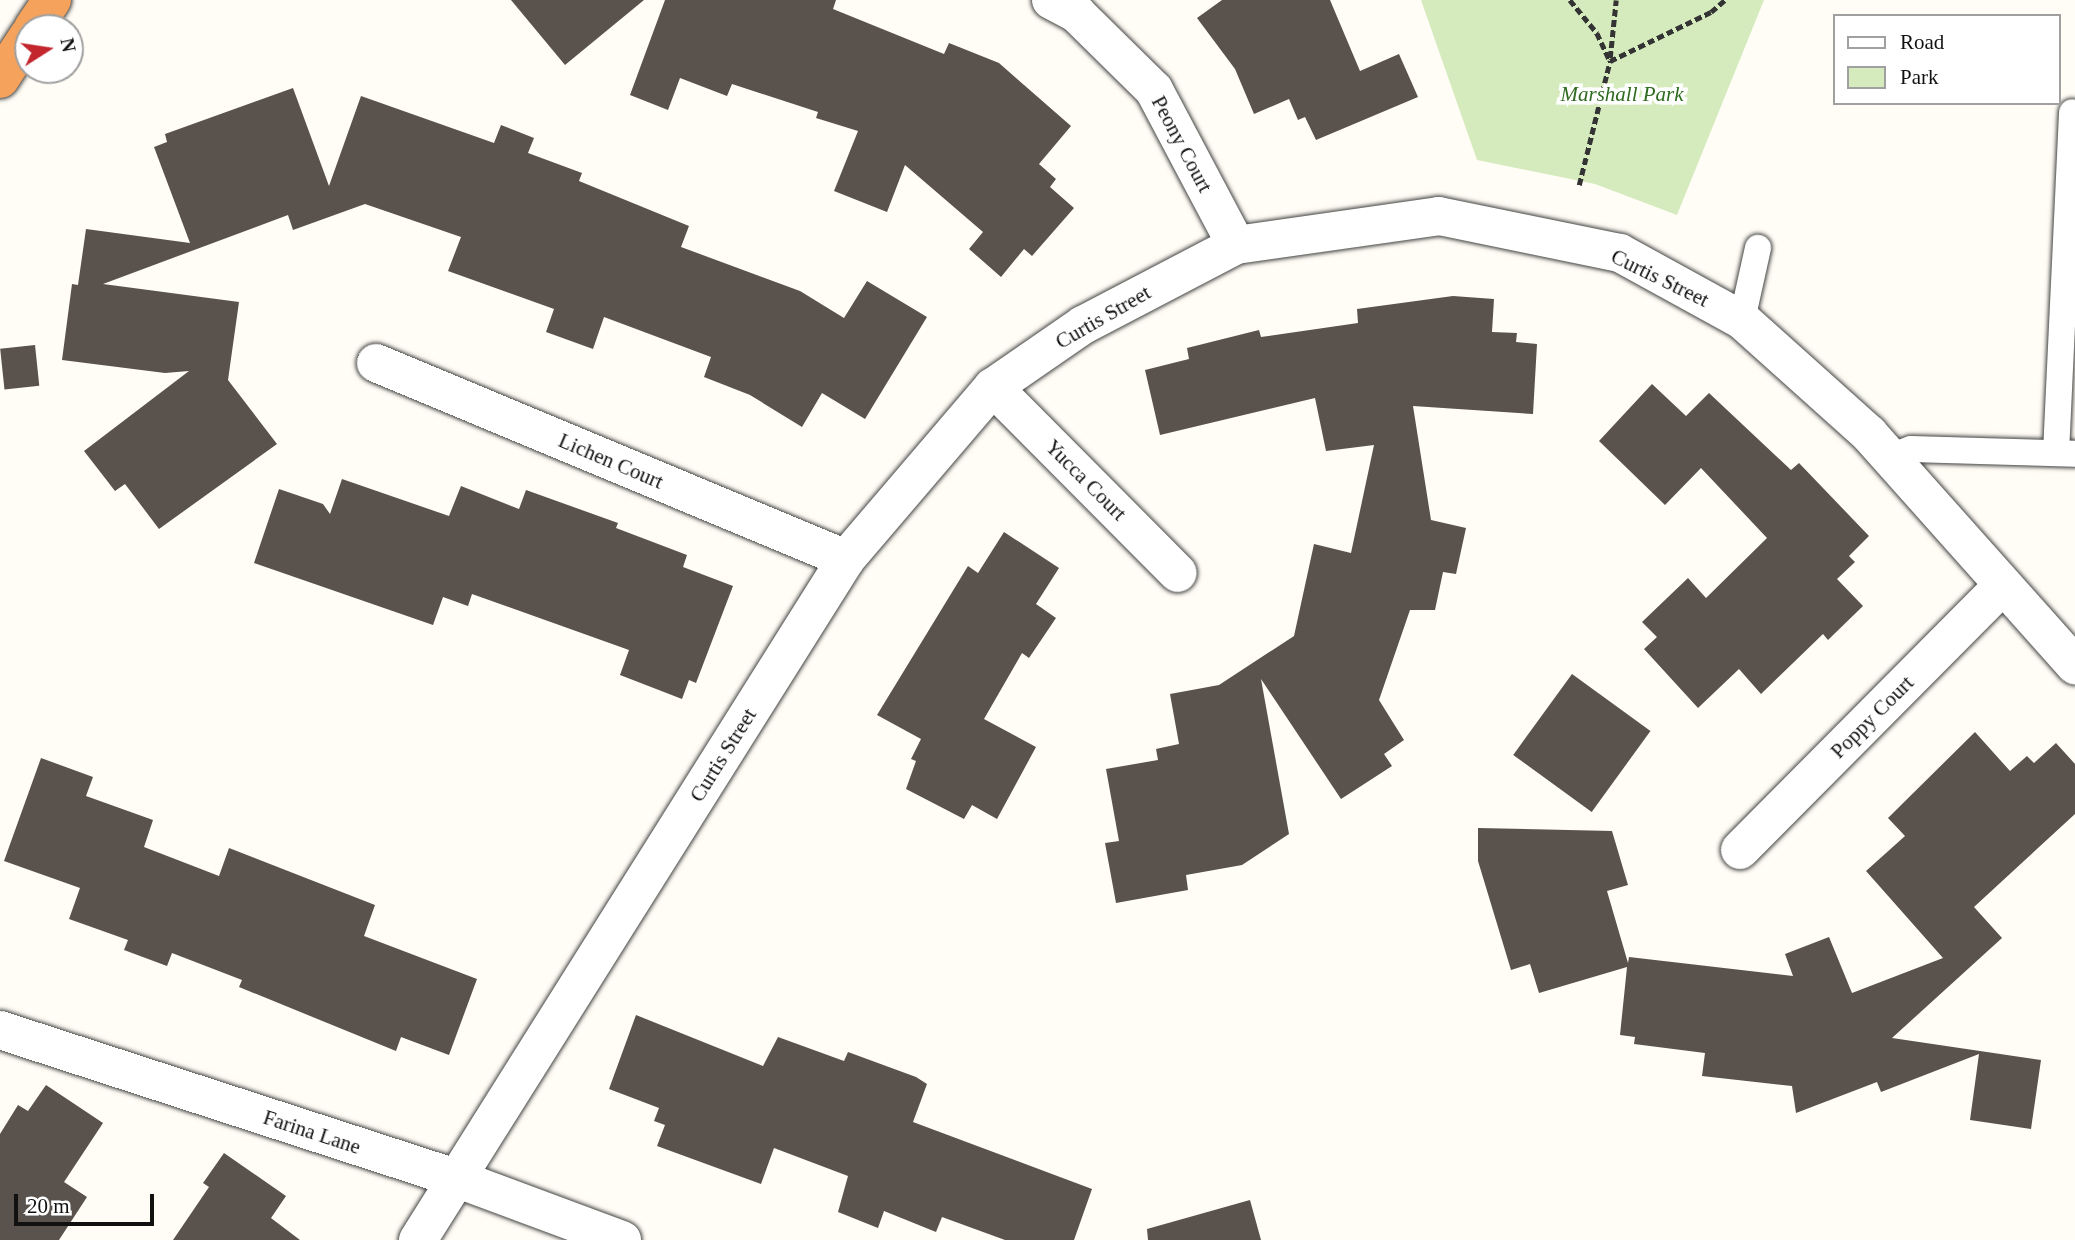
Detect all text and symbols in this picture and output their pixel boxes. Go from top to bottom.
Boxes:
north arrow [14,14,84,84]
legend [1834,14,2061,105]
text: Road [1900,30,1944,54]
text: N [56,36,80,54]
text: Park [1900,65,1939,89]
park label: Marshall Park [1560,81,1684,107]
street label: Peony Court [1146,91,1218,197]
street label: Curtis Street [1607,244,1713,312]
street label: Curtis Street [1051,280,1155,354]
street label: Lichen Court [555,428,667,494]
street label: Yucca Court [1040,434,1132,526]
street label: Poppy Court [1825,670,1919,764]
street label: Curtis Street [684,704,762,806]
street label: Farina Lane [260,1104,364,1160]
scale bar [18,1180,158,1224]
text: 20 m [27,1194,70,1218]

